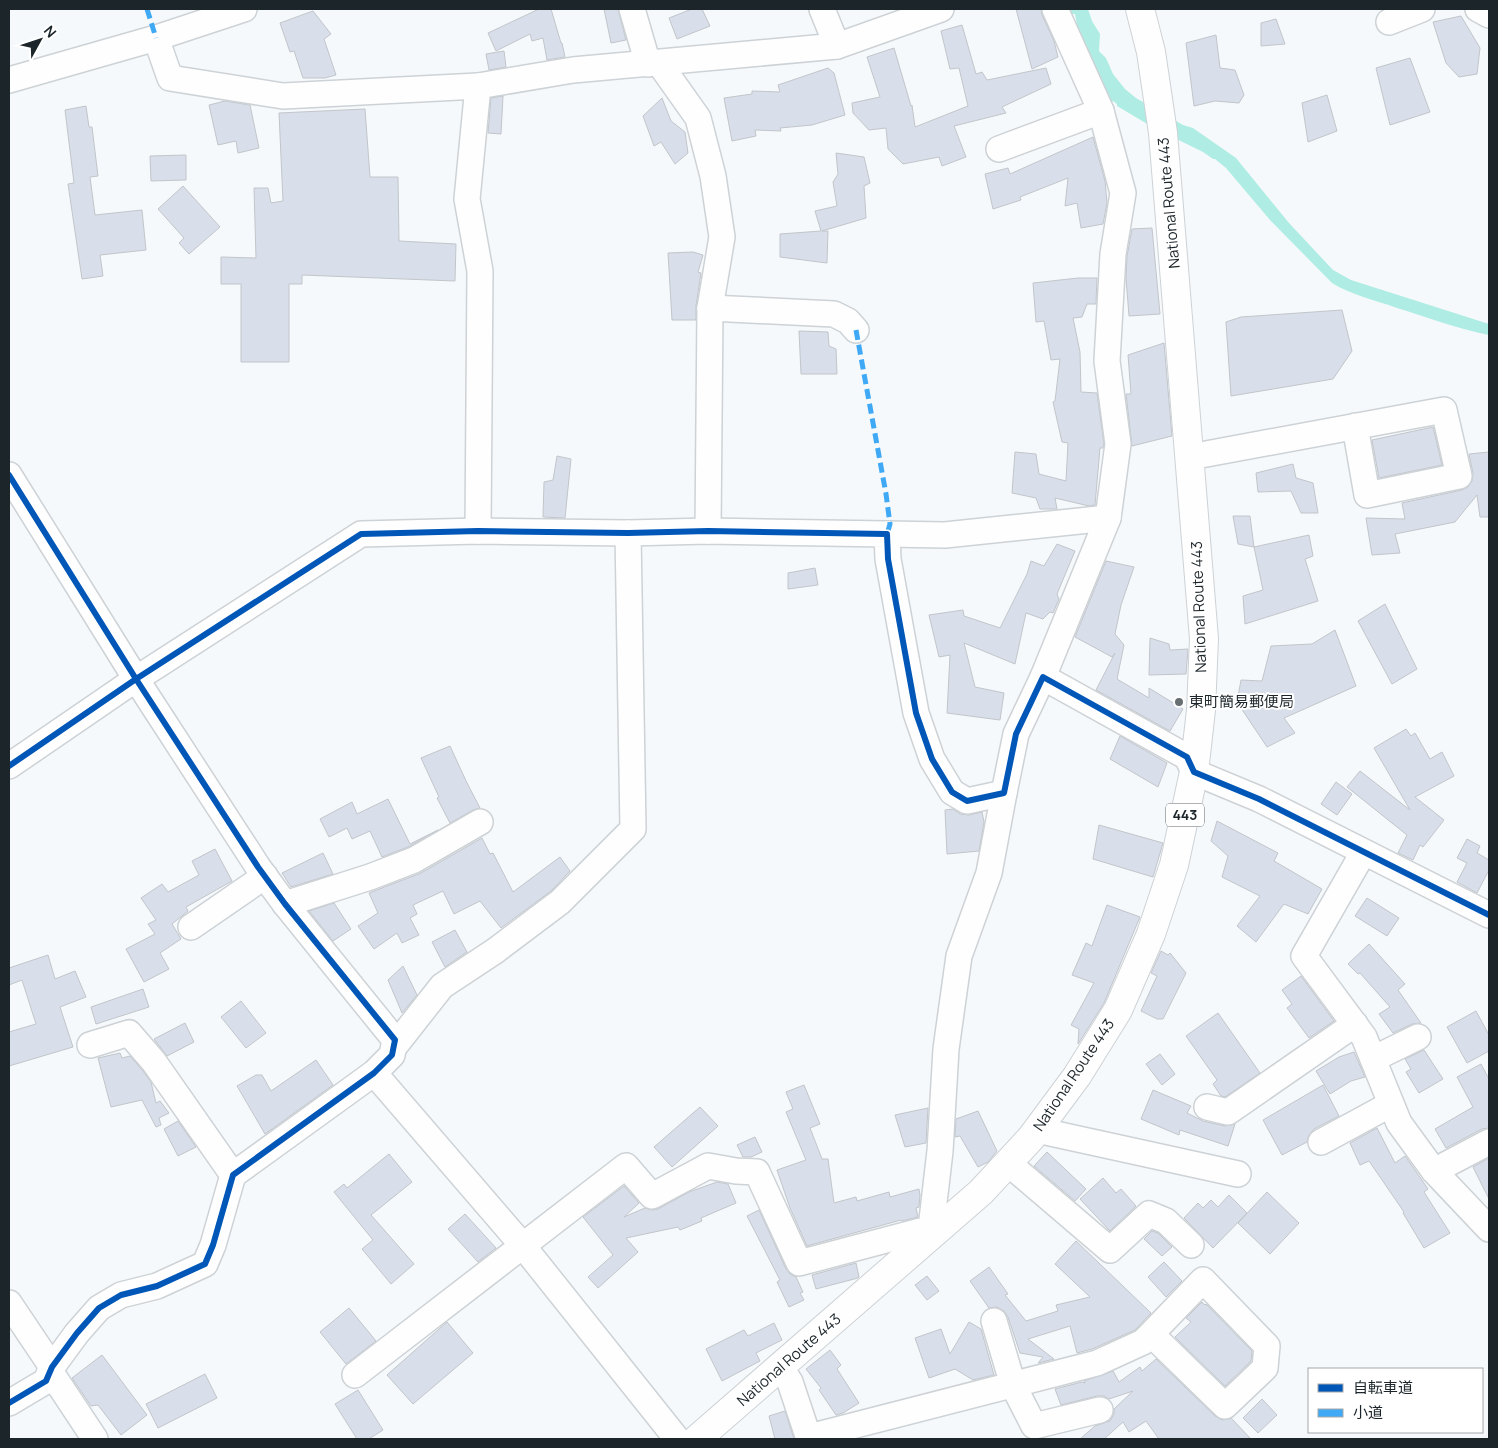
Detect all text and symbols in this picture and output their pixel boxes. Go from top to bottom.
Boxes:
north arrow [15,15,65,65]
text: N [40,21,61,41]
street label: National Route 443 [1152,137,1185,269]
street label: National Route 443 [1186,541,1211,673]
place label: 東町簡易郵便局 [1189,691,1294,712]
marker: 東町簡易郵便局 [1173,696,1185,708]
road number: 443 [1166,804,1204,826]
street label: National Route 443 [1028,1014,1119,1135]
street label: National Route 443 [732,1309,845,1411]
legend [1308,1368,1483,1433]
text: 自転車道 [1353,1377,1413,1398]
text: 小道 [1353,1402,1383,1423]

